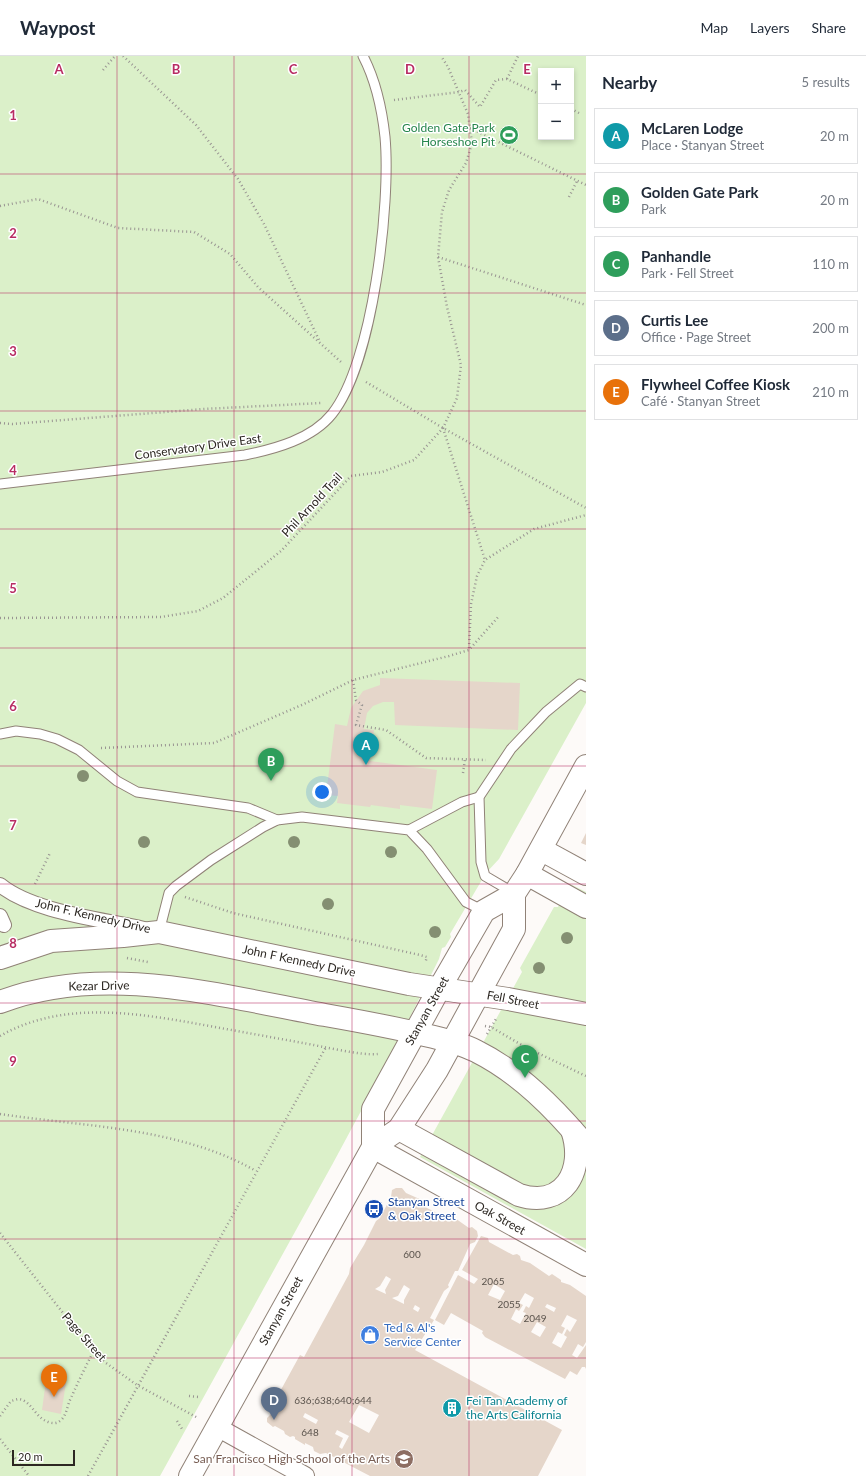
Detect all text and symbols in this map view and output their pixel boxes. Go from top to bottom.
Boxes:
text: Waypost [20,16,95,39]
text: Map [700,19,728,36]
text: Layers [750,19,790,36]
text: Share [812,19,846,36]
text: A [53,61,64,77]
text: B [172,61,181,77]
text: C [289,61,298,77]
text: D [405,61,415,77]
text: E [523,61,531,77]
map controls [538,68,574,140]
button: + [538,68,574,104]
text: Nearby [602,72,657,93]
text: 5 results [802,74,850,90]
button: − [538,104,574,140]
text: 1 [9,107,17,123]
text: McLaren Lodge [641,119,743,137]
place label: Golden Gate Park Horseshoe Pit [402,120,496,149]
sports icon: Golden Gate Park Horseshoe Pit [498,124,520,146]
text: A [611,128,621,144]
text: 20 m [820,128,849,144]
text: Place · Stanyan Street [641,137,764,153]
text: Golden Gate Park [641,183,759,201]
text: B [612,192,620,208]
text: 20 m [820,192,849,208]
text: Park [641,201,666,217]
text: 2 [9,225,17,241]
text: Panhandle [641,247,711,265]
text: C [612,256,620,272]
text: 110 m [812,256,849,272]
text: Park · Fell Street [641,265,734,281]
text: Curtis Lee [641,311,708,329]
text: D [611,320,621,336]
text: 200 m [812,320,849,336]
text: Office · Page Street [641,329,751,345]
text: 3 [9,343,17,359]
text: Flywheel Coffee Kiosk [641,375,790,393]
text: E [612,384,620,400]
text: 210 m [812,384,849,400]
text: Café · Stanyan Street [641,393,760,409]
street label: Conservatory Drive East [134,430,263,463]
text: 4 [9,462,17,478]
street label: Phil Arnold Trail [278,469,345,540]
text: 5 [9,580,17,596]
text: 6 [9,698,17,714]
pin: A [353,732,379,765]
pin: B [258,748,284,781]
your location [312,782,332,802]
text: 7 [9,817,17,833]
street label: John F. Kennedy Drive [34,895,152,936]
text: 8 [9,935,17,951]
street label: John F Kennedy Drive [241,941,357,980]
street label: Stanyan Street [401,973,452,1048]
street label: Kezar Drive [68,977,130,994]
street label: Fell Street [486,987,541,1012]
pin: C [512,1045,538,1078]
text: 9 [9,1053,17,1069]
place label: Stanyan Street & Oak Street [388,1194,465,1223]
street label: Oak Street [472,1197,529,1238]
bus stop icon: Stanyan Street & Oak Street [363,1198,385,1220]
house number: 600 [403,1248,421,1260]
street label: Stanyan Street [255,1273,306,1348]
house number: 2065 [481,1275,505,1287]
house number: 2055 [497,1298,521,1310]
street label: Page Street [59,1309,110,1365]
house number: 2049 [523,1312,547,1324]
place label: Ted & Al's Service Center [384,1320,462,1349]
shop icon: Ted & Al's Service Center [359,1324,381,1346]
pin: E [41,1364,67,1397]
pin: D [261,1387,287,1420]
place label: Fei Tan Academy of the Arts California [466,1393,568,1422]
house number: 636;638;640;644 [294,1394,372,1406]
building icon: Fei Tan Academy of the Arts California [441,1397,463,1419]
house number: 648 [301,1426,319,1438]
scale bar [12,1448,75,1467]
school or university icon: San Francisco High School of the Arts [393,1448,415,1470]
text: 20 m [18,1450,43,1463]
place label: San Francisco High School of the Arts [193,1451,390,1466]

